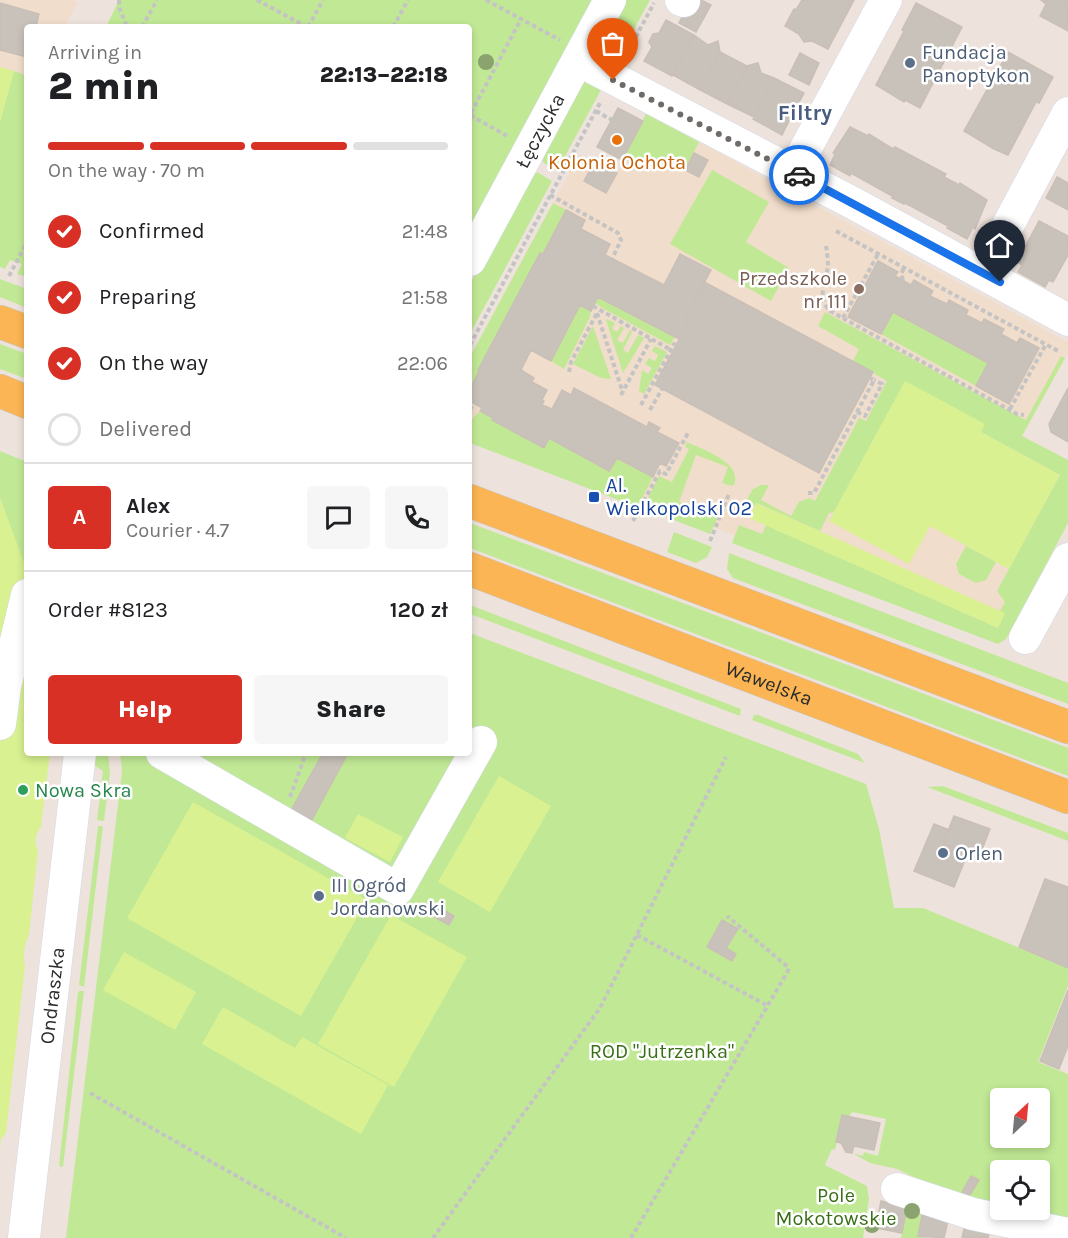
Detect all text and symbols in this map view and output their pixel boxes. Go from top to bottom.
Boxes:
pin [587,18,638,80]
icon: bag [596,27,629,60]
text: Arriving in [48,41,142,64]
place label: Fundacja Panoptykon [922,41,1030,87]
marker: Fundacja Panoptykon [903,56,917,70]
text: 22:13–22:18 [320,62,448,88]
text: 2 min [48,63,160,109]
street label: Łęczycka [511,90,570,172]
district label: Filtry [778,100,832,126]
marker: Kolonia Ochota [610,133,624,147]
courier [769,145,829,205]
place label: Kolonia Ochota [548,151,686,174]
text: On the way · 70 m [48,159,205,182]
icon: car [783,159,816,192]
icon: check [48,215,81,248]
text: Confirmed [99,218,205,244]
text: 21:48 [402,220,448,243]
pin [974,220,1025,282]
icon: home [983,229,1016,262]
place label: Przedszkole nr 111 [739,267,847,313]
icon: check [48,281,81,314]
marker: Przedszkole nr 111 [852,282,866,296]
text: Preparing [99,284,196,310]
text: 21:58 [402,286,448,309]
icon: check [48,347,81,380]
text: On the way [99,350,208,376]
text: 22:06 [397,352,448,375]
text: Delivered [99,416,192,442]
place label: Al. Wielkopolski 02 [606,474,752,520]
button: chat [307,486,370,549]
button: phone [385,486,448,549]
marker: Al. Wielkopolski 02 [587,490,601,504]
text: Alex [126,493,170,519]
text: A [73,504,86,530]
text: Courier · 4.7 [126,519,229,542]
text: Order #8123 [48,597,168,623]
text: 120 zł [390,597,448,623]
street label: Wawelska [722,656,816,711]
button: Help [48,675,242,744]
button: Share [254,675,448,744]
place label: Nowa Skra [35,779,131,802]
marker: Nowa Skra [16,783,30,797]
place label: Orlen [955,842,1003,865]
marker: Orlen [936,846,950,860]
place label: III Ogród Jordanowski [331,874,445,920]
marker: III Ogród Jordanowski [312,889,326,903]
street label: Ondraszka [35,946,69,1045]
park label: ROD "Jutrzenka" [590,1040,734,1063]
north arrow [990,1088,1050,1148]
map controls [990,1088,1050,1220]
button: locate [990,1160,1050,1220]
park label: Pole Mokotowskie [775,1184,897,1230]

